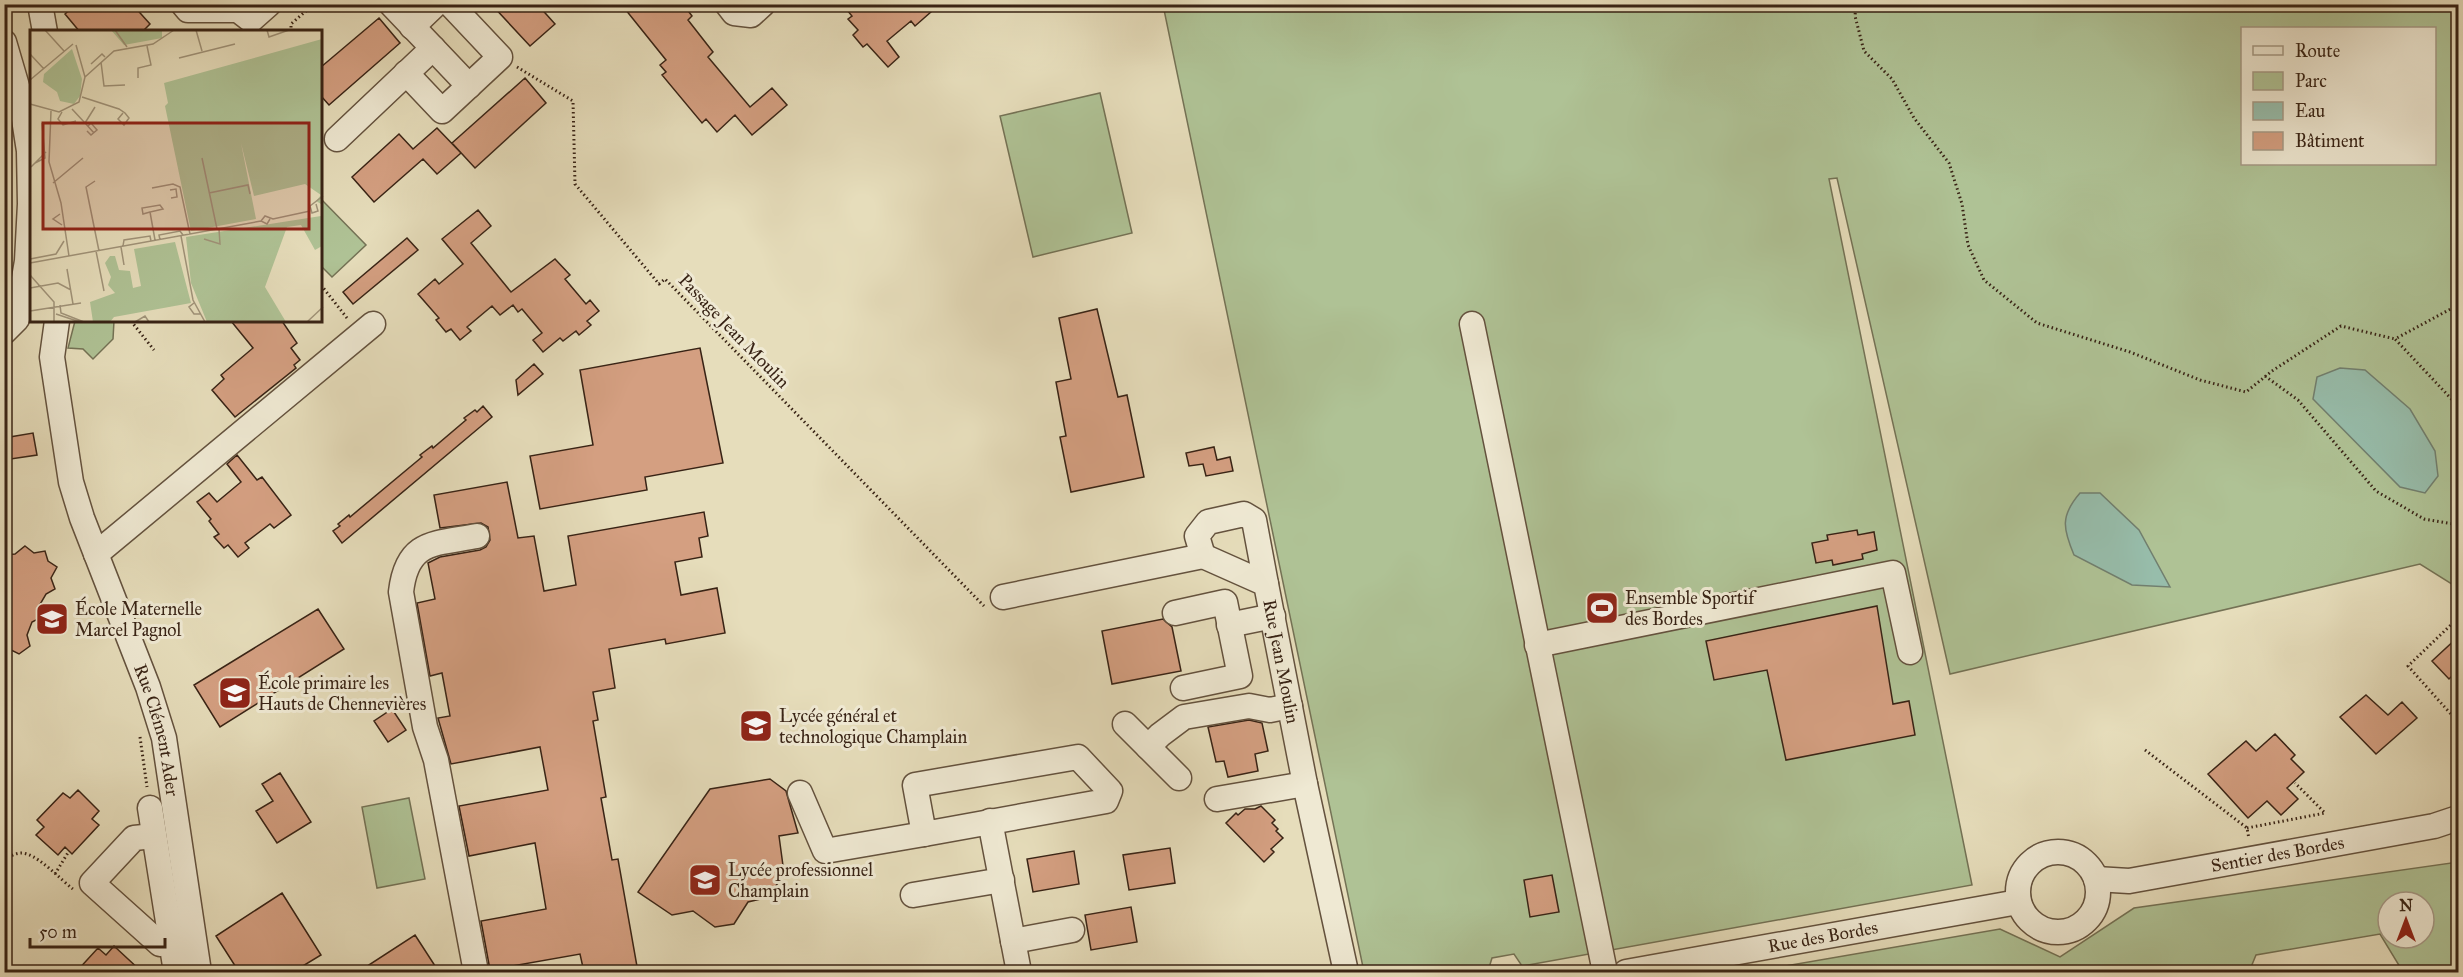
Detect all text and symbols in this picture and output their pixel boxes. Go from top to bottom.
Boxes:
legend [2241,27,2436,165]
inset map [30,30,322,322]
text: Route [2295,40,2340,62]
text: Parc [2295,70,2327,92]
text: Eau [2295,100,2325,122]
text: Bâtiment [2295,130,2365,152]
street label: Passage Jean Moulin [673,269,794,394]
place label: Ensemble Sportif des Bordes [1625,587,1757,630]
sports icon: Ensemble Sportif des Bordes [1584,590,1620,626]
place label: École Maternelle Marcel Pagnol [75,596,202,642]
street label: Rue Jean Moulin [1258,598,1304,726]
school or university icon: École Maternelle Marcel Pagnol [34,601,70,637]
street label: Rue Clément Ader [129,661,184,798]
place label: École primaire les Hauts de Chennevières [258,670,426,715]
school or university icon: École primaire les Hauts de Chennevières [217,675,253,711]
place label: Lycée général et technologique Champlain [779,705,967,749]
school or university icon: Lycée général et technologique Champlain [738,708,774,744]
street label: Sentier des Bordes [2209,831,2346,877]
place label: Lycée professionnel Champlain [728,859,873,902]
school or university icon: Lycée professionnel Champlain [687,862,723,898]
north arrow [2376,890,2436,950]
text: N [2399,896,2413,915]
scale bar [30,911,165,949]
street label: Rue des Bordes [1766,916,1880,957]
text: 50 m [39,921,77,943]

